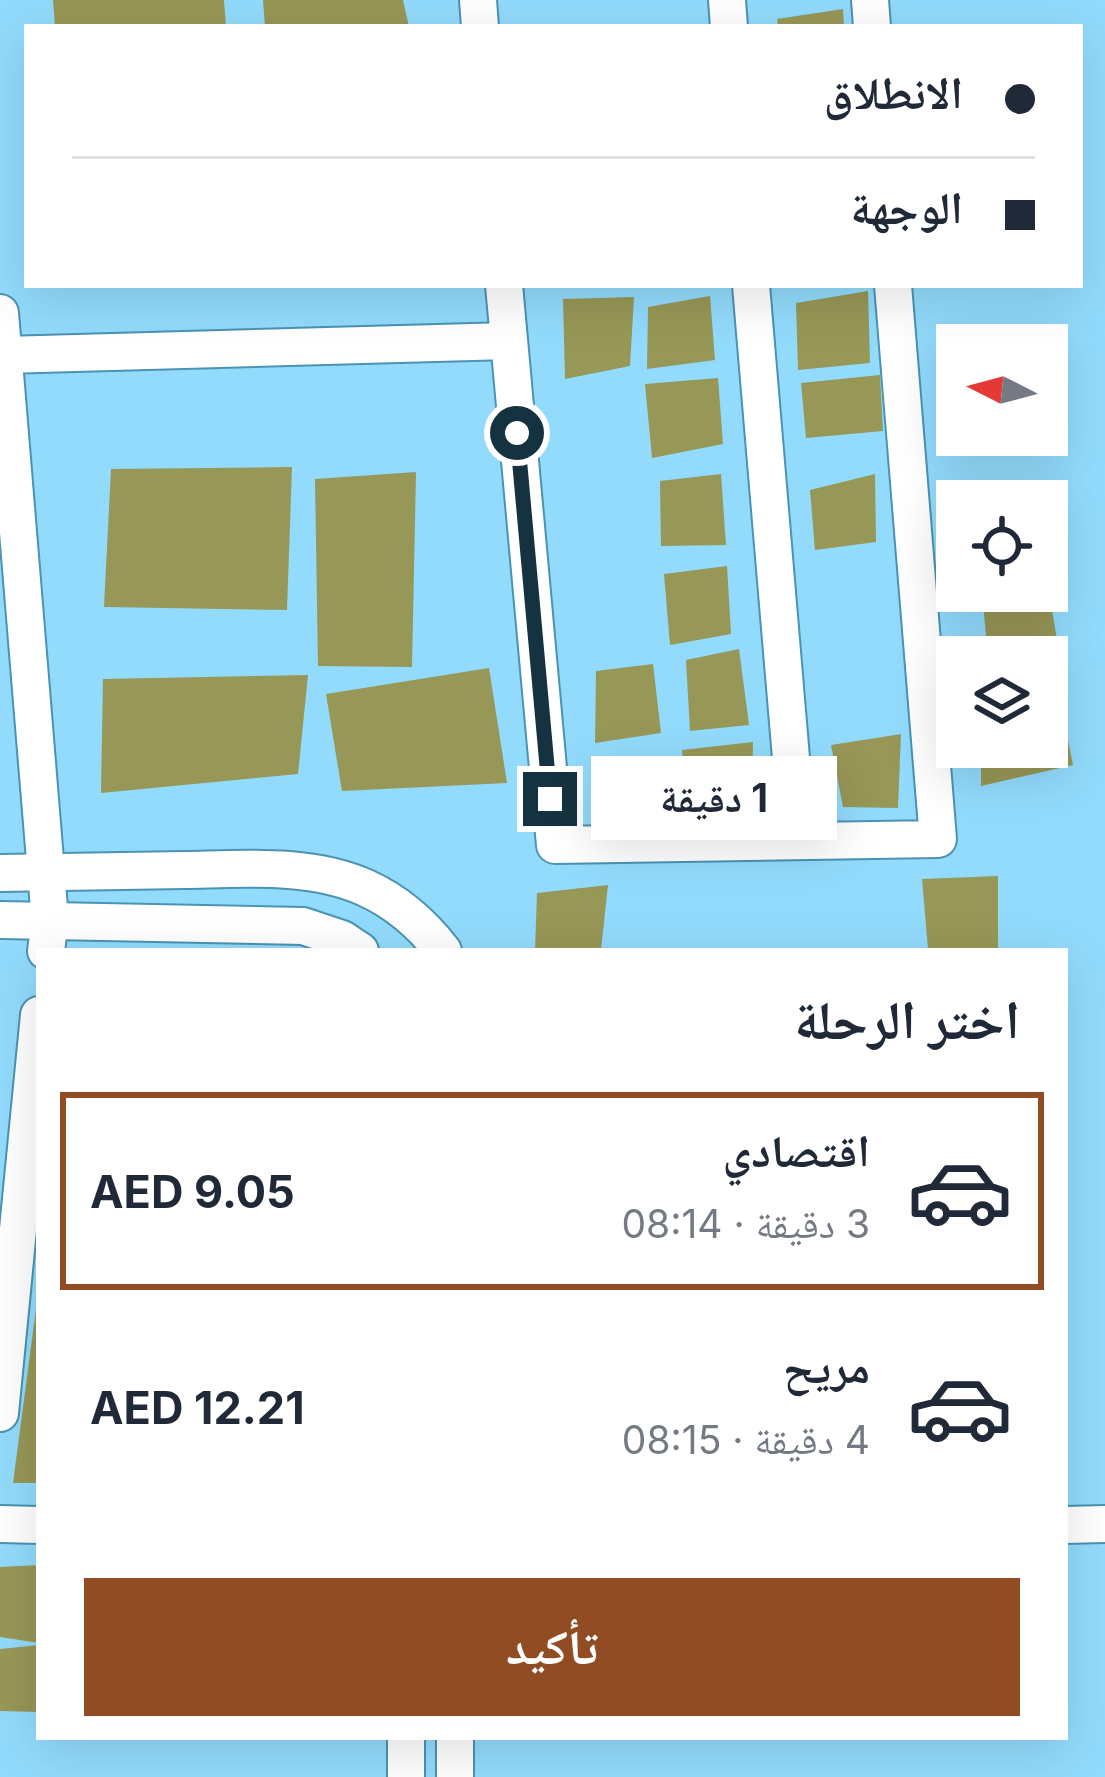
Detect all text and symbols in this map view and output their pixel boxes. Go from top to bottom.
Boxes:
text: الانطلاق [824,65,963,120]
text: الوجهة [850,180,963,235]
north arrow [936,324,1068,456]
map controls [936,324,1068,768]
route start [490,406,544,460]
button: locate [936,480,1068,612]
button: layers [936,636,1068,768]
callout: 1 دقيقة [592,757,838,841]
route end [523,772,577,826]
text: 1 دقيقة [660,774,768,821]
text: اختر الرحلة [794,987,1020,1052]
text: اقتصادي [723,1123,870,1178]
icon: car [906,1137,1014,1245]
text: AED 9.05 [90,1164,295,1219]
text: 3 دقيقة · 08:14 [621,1200,870,1247]
text: مريح [783,1339,870,1394]
icon: car [906,1353,1014,1461]
text: AED 12.21 [90,1380,305,1435]
text: 4 دقيقة · 08:15 [622,1416,870,1463]
button: تأكيد [84,1578,1020,1716]

